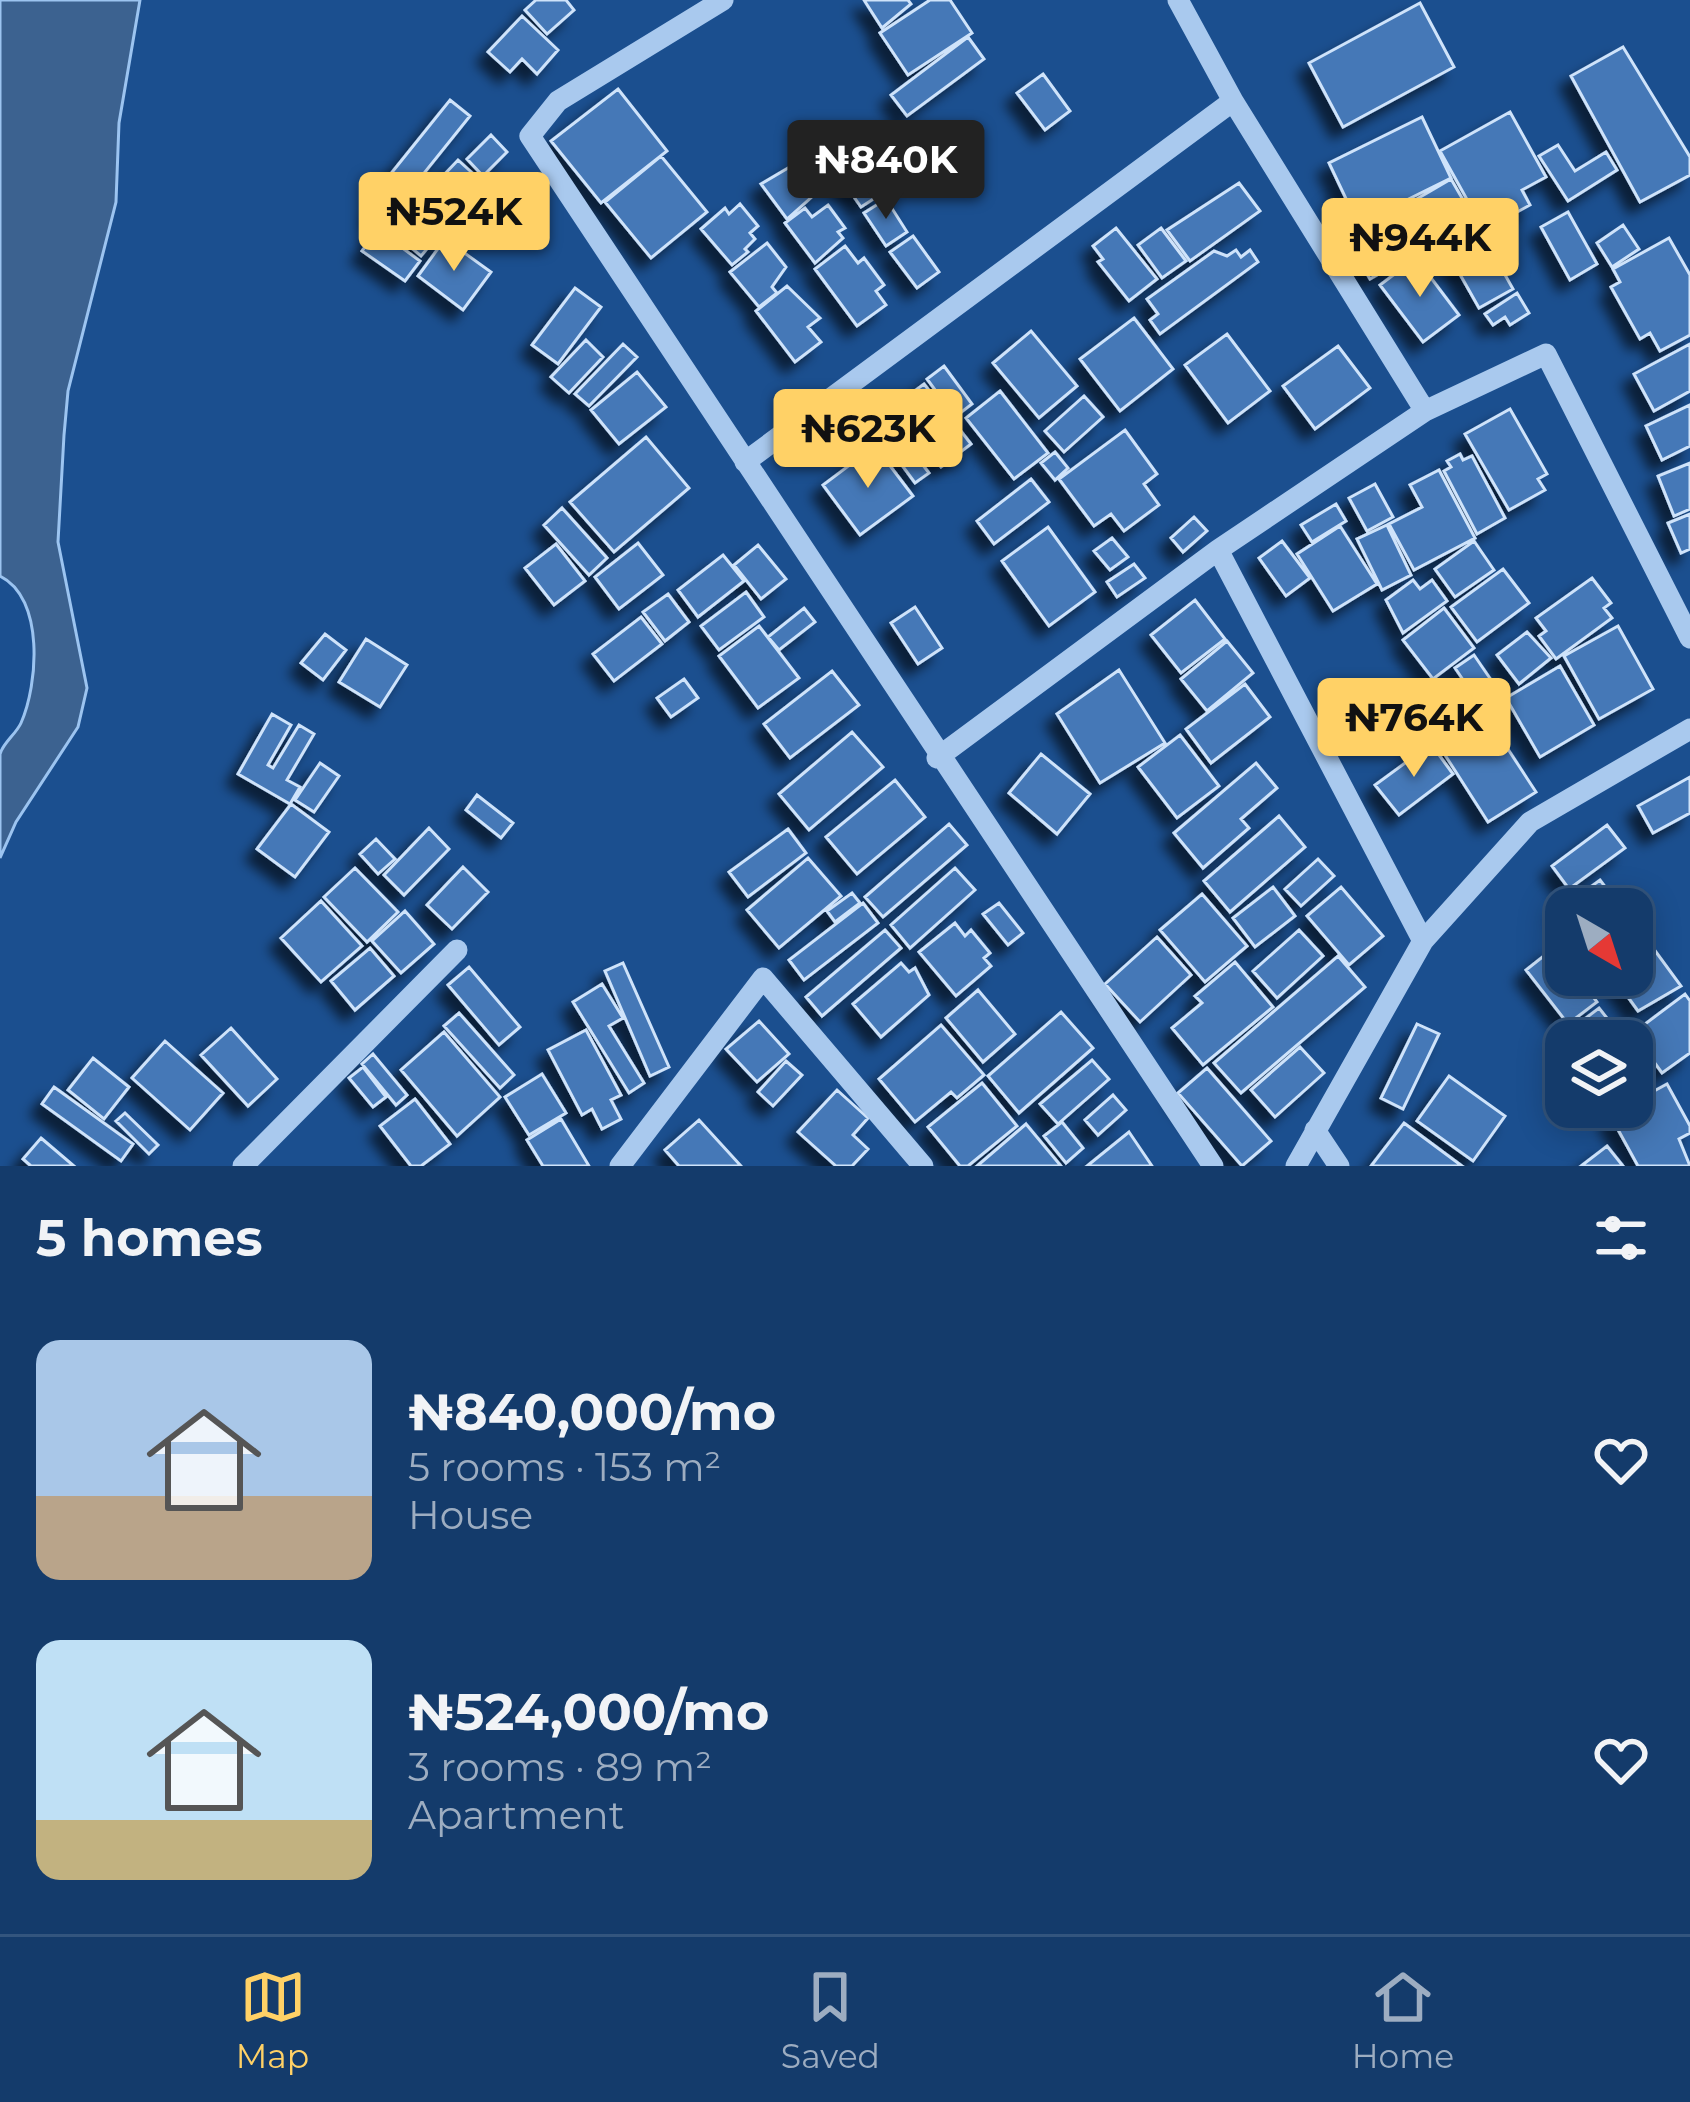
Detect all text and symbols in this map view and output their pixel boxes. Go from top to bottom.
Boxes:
pin: ₦840K [802,120,970,222]
text: ₦840K [814,135,958,183]
pin: ₦524K [370,172,538,274]
text: ₦524K [386,187,522,235]
pin: ₦944K [1336,198,1504,300]
text: ₦944K [1349,213,1491,261]
pin: ₦623K [784,389,952,491]
text: ₦623K [800,404,936,452]
pin: ₦764K [1330,678,1498,780]
text: ₦764K [1345,693,1483,741]
north arrow [1545,888,1653,996]
map controls [1545,888,1653,1128]
button: layers [1545,1020,1653,1128]
icon: filters [1588,1205,1654,1271]
text: 5 homes [36,1207,263,1269]
text: ₦840,000/mo [408,1381,776,1443]
icon: home [132,1388,276,1532]
icon: heart [1588,1427,1654,1493]
text: 5 rooms · 153 m² [408,1443,721,1491]
text: House [408,1491,533,1539]
text: ₦524,000/mo [408,1681,769,1743]
icon: home [132,1688,276,1832]
icon: heart [1588,1727,1654,1793]
text: 3 rooms · 89 m² [408,1743,712,1791]
text: Apartment [408,1791,624,1839]
tab: Map [236,1964,309,2076]
tab: Saved [781,1964,880,2076]
tab: Home [1352,1964,1454,2076]

